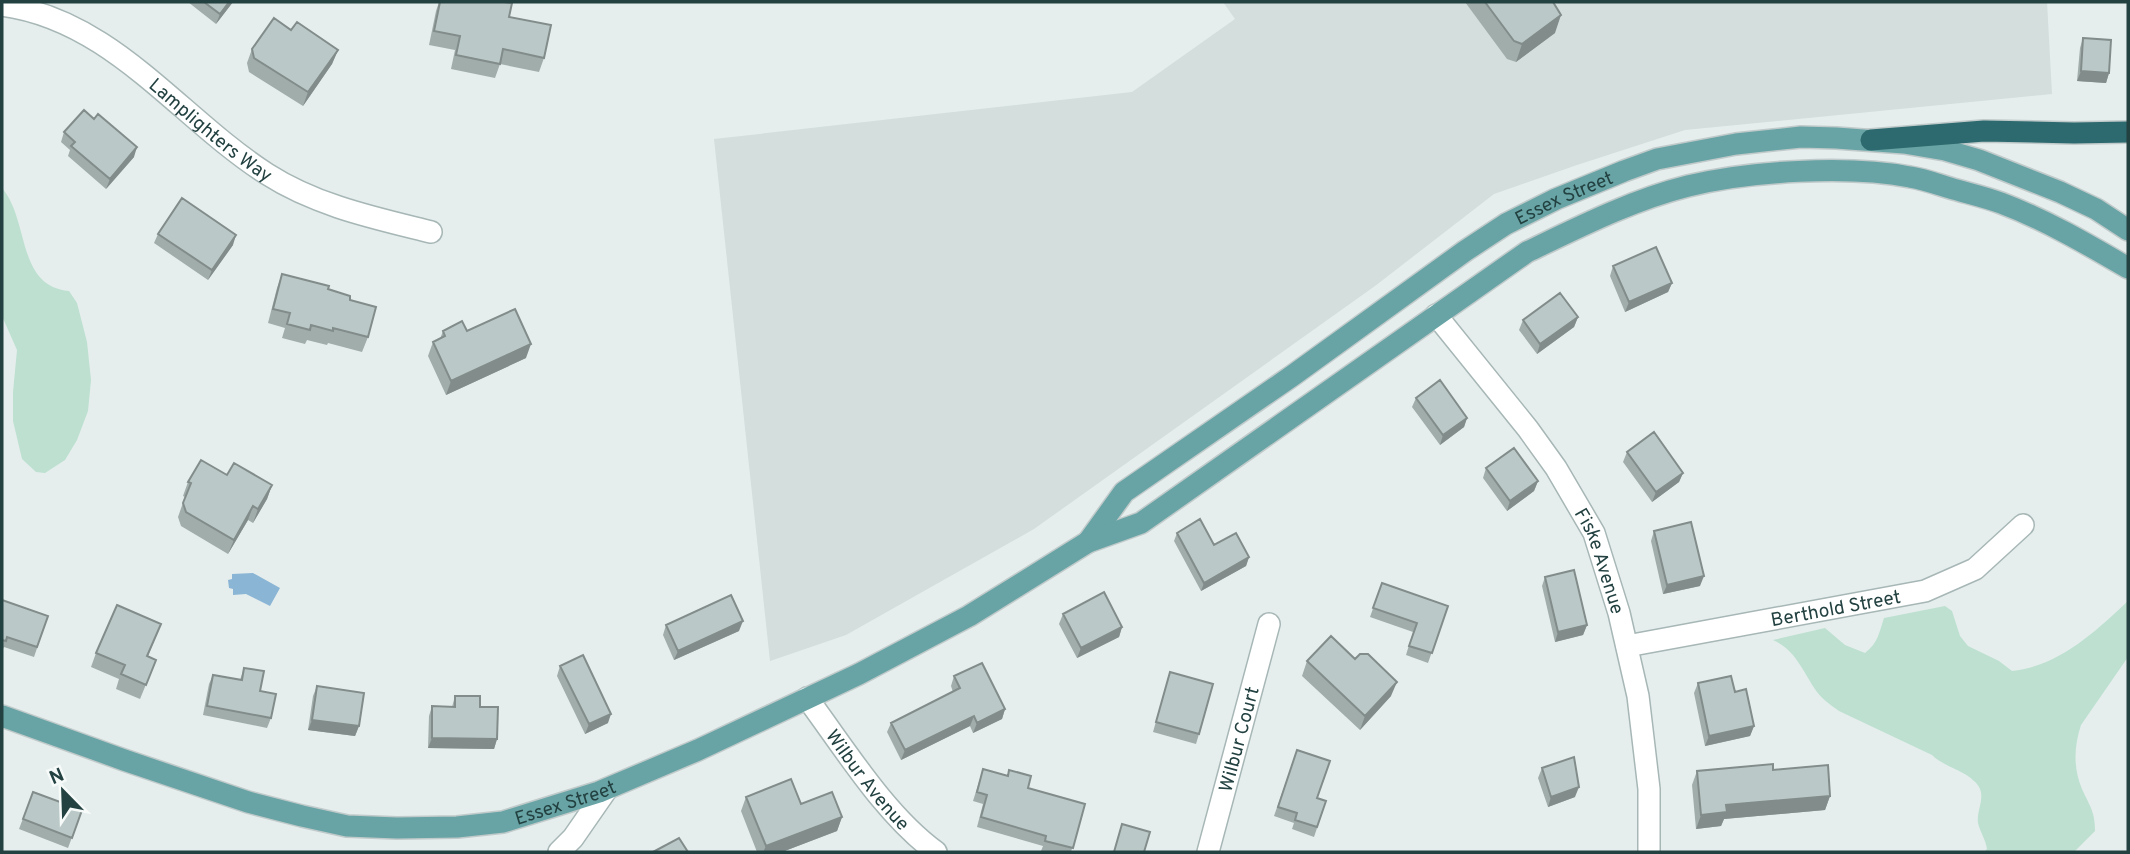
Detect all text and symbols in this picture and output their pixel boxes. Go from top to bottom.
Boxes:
street label: Lamplighters Way [143,74,276,188]
street label: Essex Street [1512,167,1617,232]
street label: Fiske Avenue [1568,504,1629,617]
street label: Berthold Street [1769,586,1903,633]
street label: Wilbur Court [1215,684,1266,795]
street label: Wilbur Avenue [820,725,914,837]
north arrow [28,756,98,826]
text: N [46,763,68,791]
street label: Essex Street [512,776,620,832]

